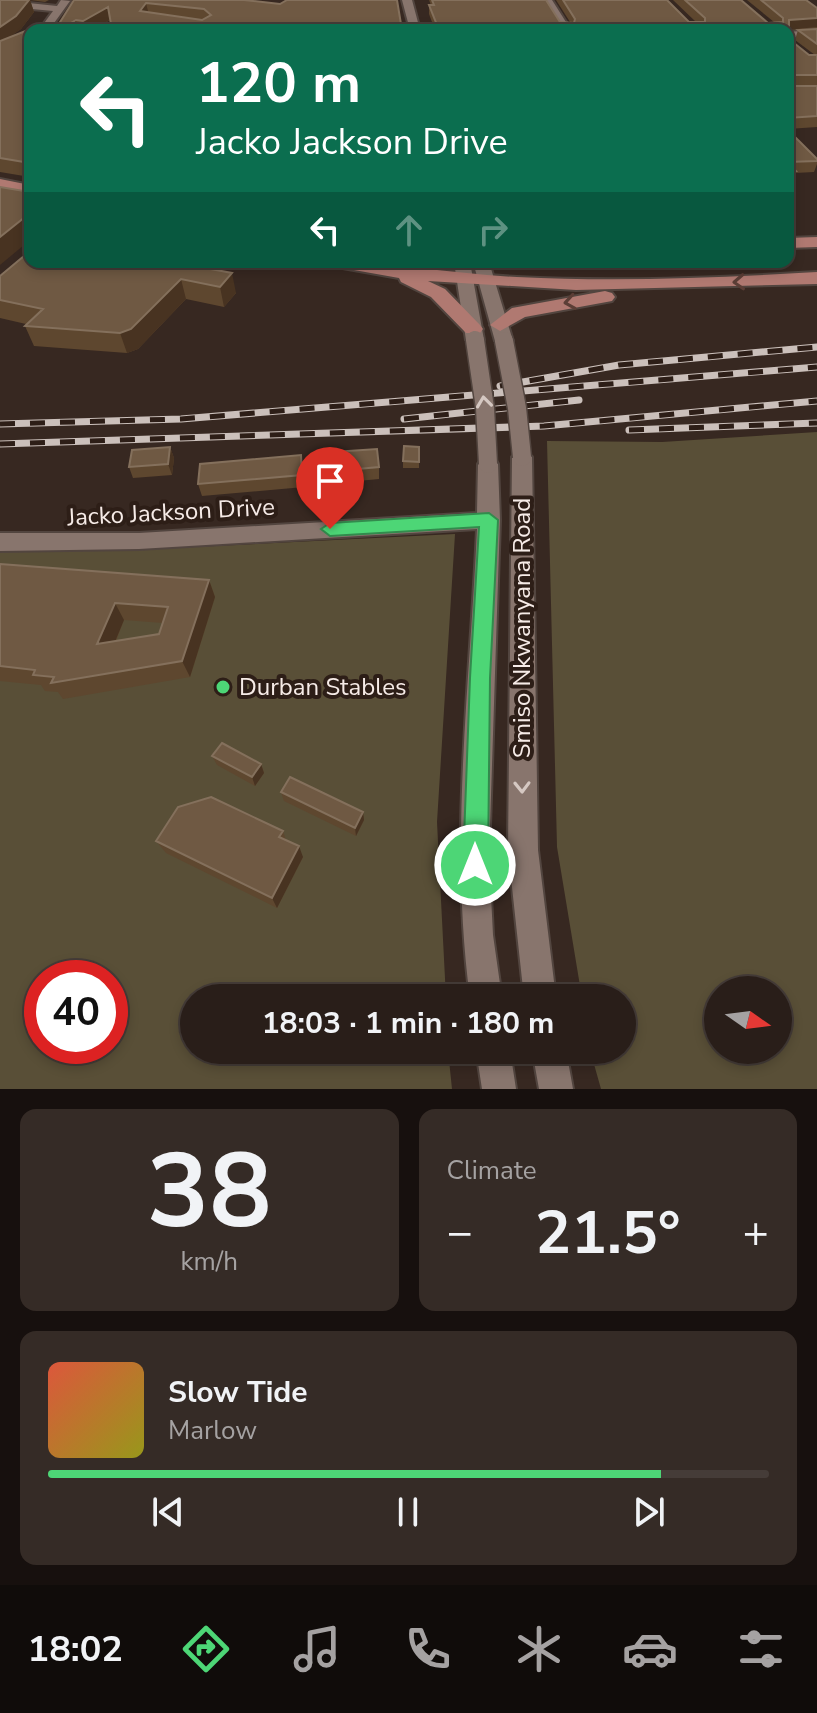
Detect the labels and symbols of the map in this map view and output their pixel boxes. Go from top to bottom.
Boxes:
one-way arrow [732,274,745,291]
one-way arrow [563,293,577,310]
one-way arrow [475,395,492,408]
pin [296,447,364,529]
street label: Jacko Jackson Drive [65,491,276,533]
street label: Smiso Nkwanyana Road [506,498,538,758]
place label: Durban Stables [239,671,407,703]
marker: Durban Stables [214,678,232,696]
one-way arrow [513,781,531,794]
position arrow [433,823,517,907]
speed limit sign: 40 [24,960,128,1064]
north arrow [704,976,792,1064]

